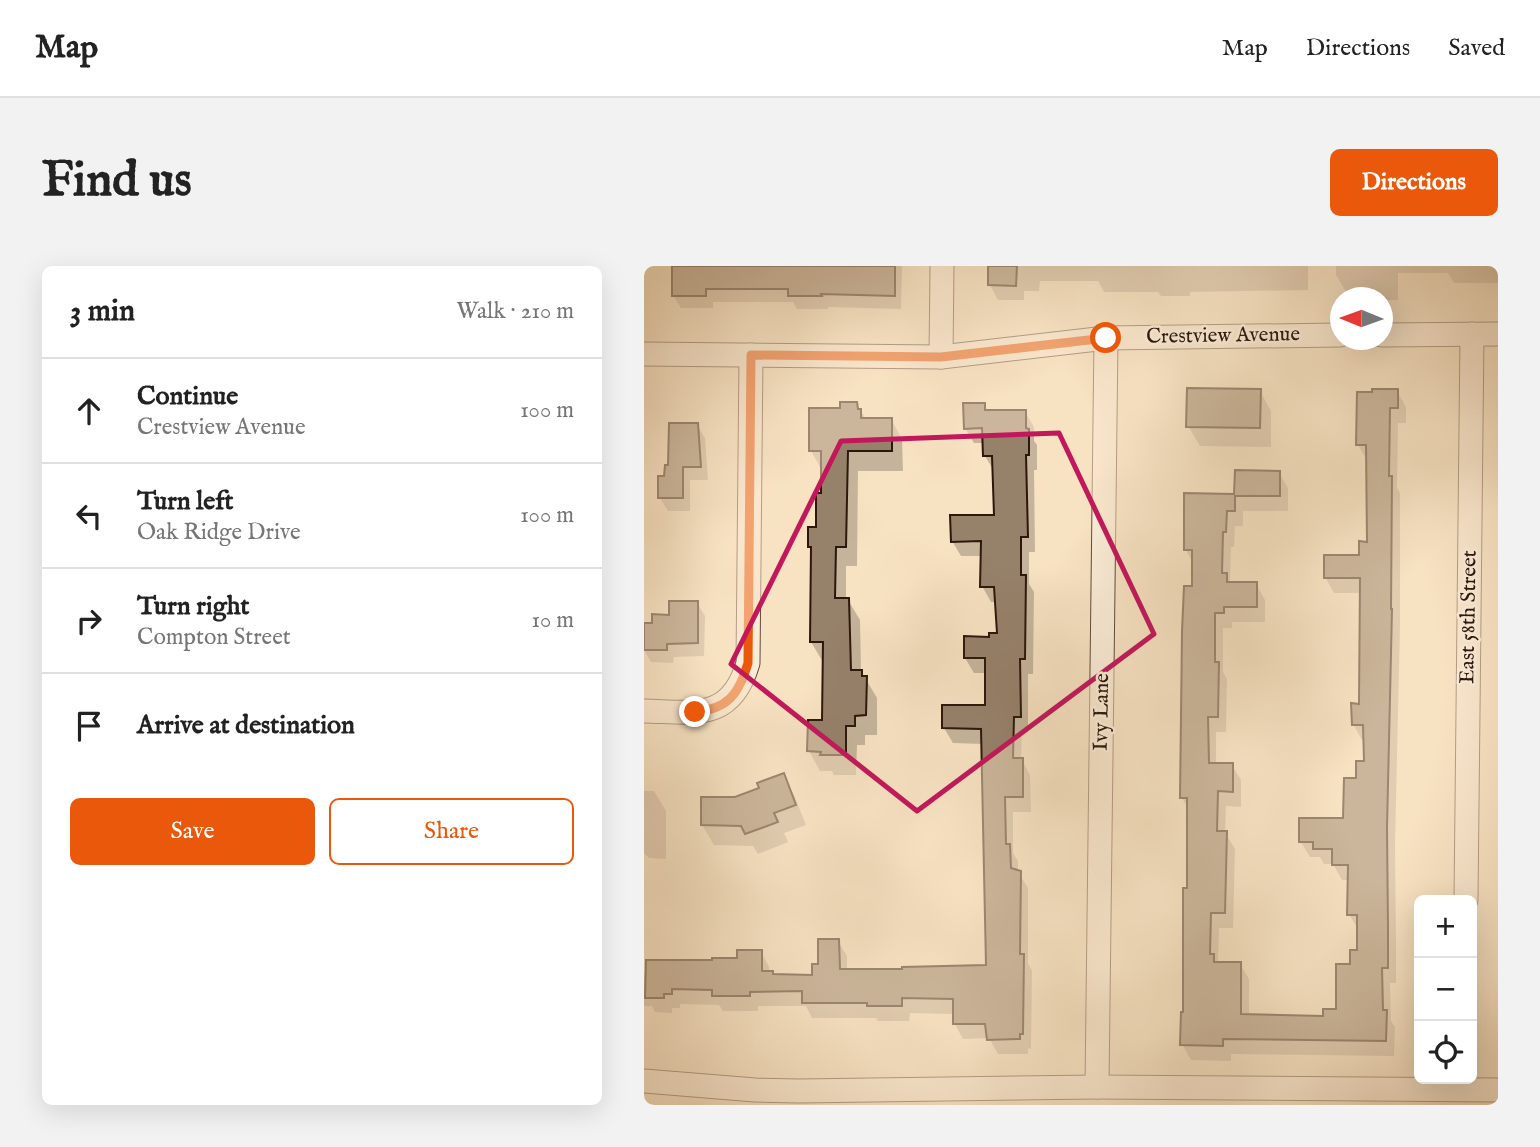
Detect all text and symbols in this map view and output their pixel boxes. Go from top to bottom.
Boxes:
text: Map [35,27,98,69]
text: Map [1222,33,1268,64]
text: Directions [1306,33,1410,64]
text: Saved [1448,33,1505,64]
button: Directions [1330,149,1498,216]
text: Find us [42,151,192,213]
north arrow [1330,287,1393,350]
text: 3 min [70,293,135,331]
text: Walk · 210 m [457,297,574,326]
street label: Crestview Avenue [1146,321,1301,351]
route start [1090,322,1121,353]
text: Continue [137,380,238,413]
icon: ahead [70,392,108,430]
text: 100 m [520,396,574,425]
text: Crestview Avenue [137,413,306,442]
text: Turn left [137,485,234,518]
icon: left [70,497,108,535]
text: 100 m [520,501,574,530]
text: Oak Ridge Drive [137,518,301,547]
street label: East 58th Street [1454,550,1484,684]
text: Turn right [137,590,250,623]
icon: right [70,602,108,640]
text: 10 m [531,606,574,635]
text: Compton Street [137,623,291,652]
street label: Ivy Lane [1088,673,1116,751]
route end [679,696,710,727]
icon: arrive [70,707,108,745]
text: Arrive at destination [137,709,355,742]
button: Save [70,798,315,865]
button: Share [329,798,574,865]
map controls [1414,895,1477,1084]
button: + [1414,895,1477,958]
button: − [1414,958,1477,1021]
button: locate [1414,1021,1477,1084]

